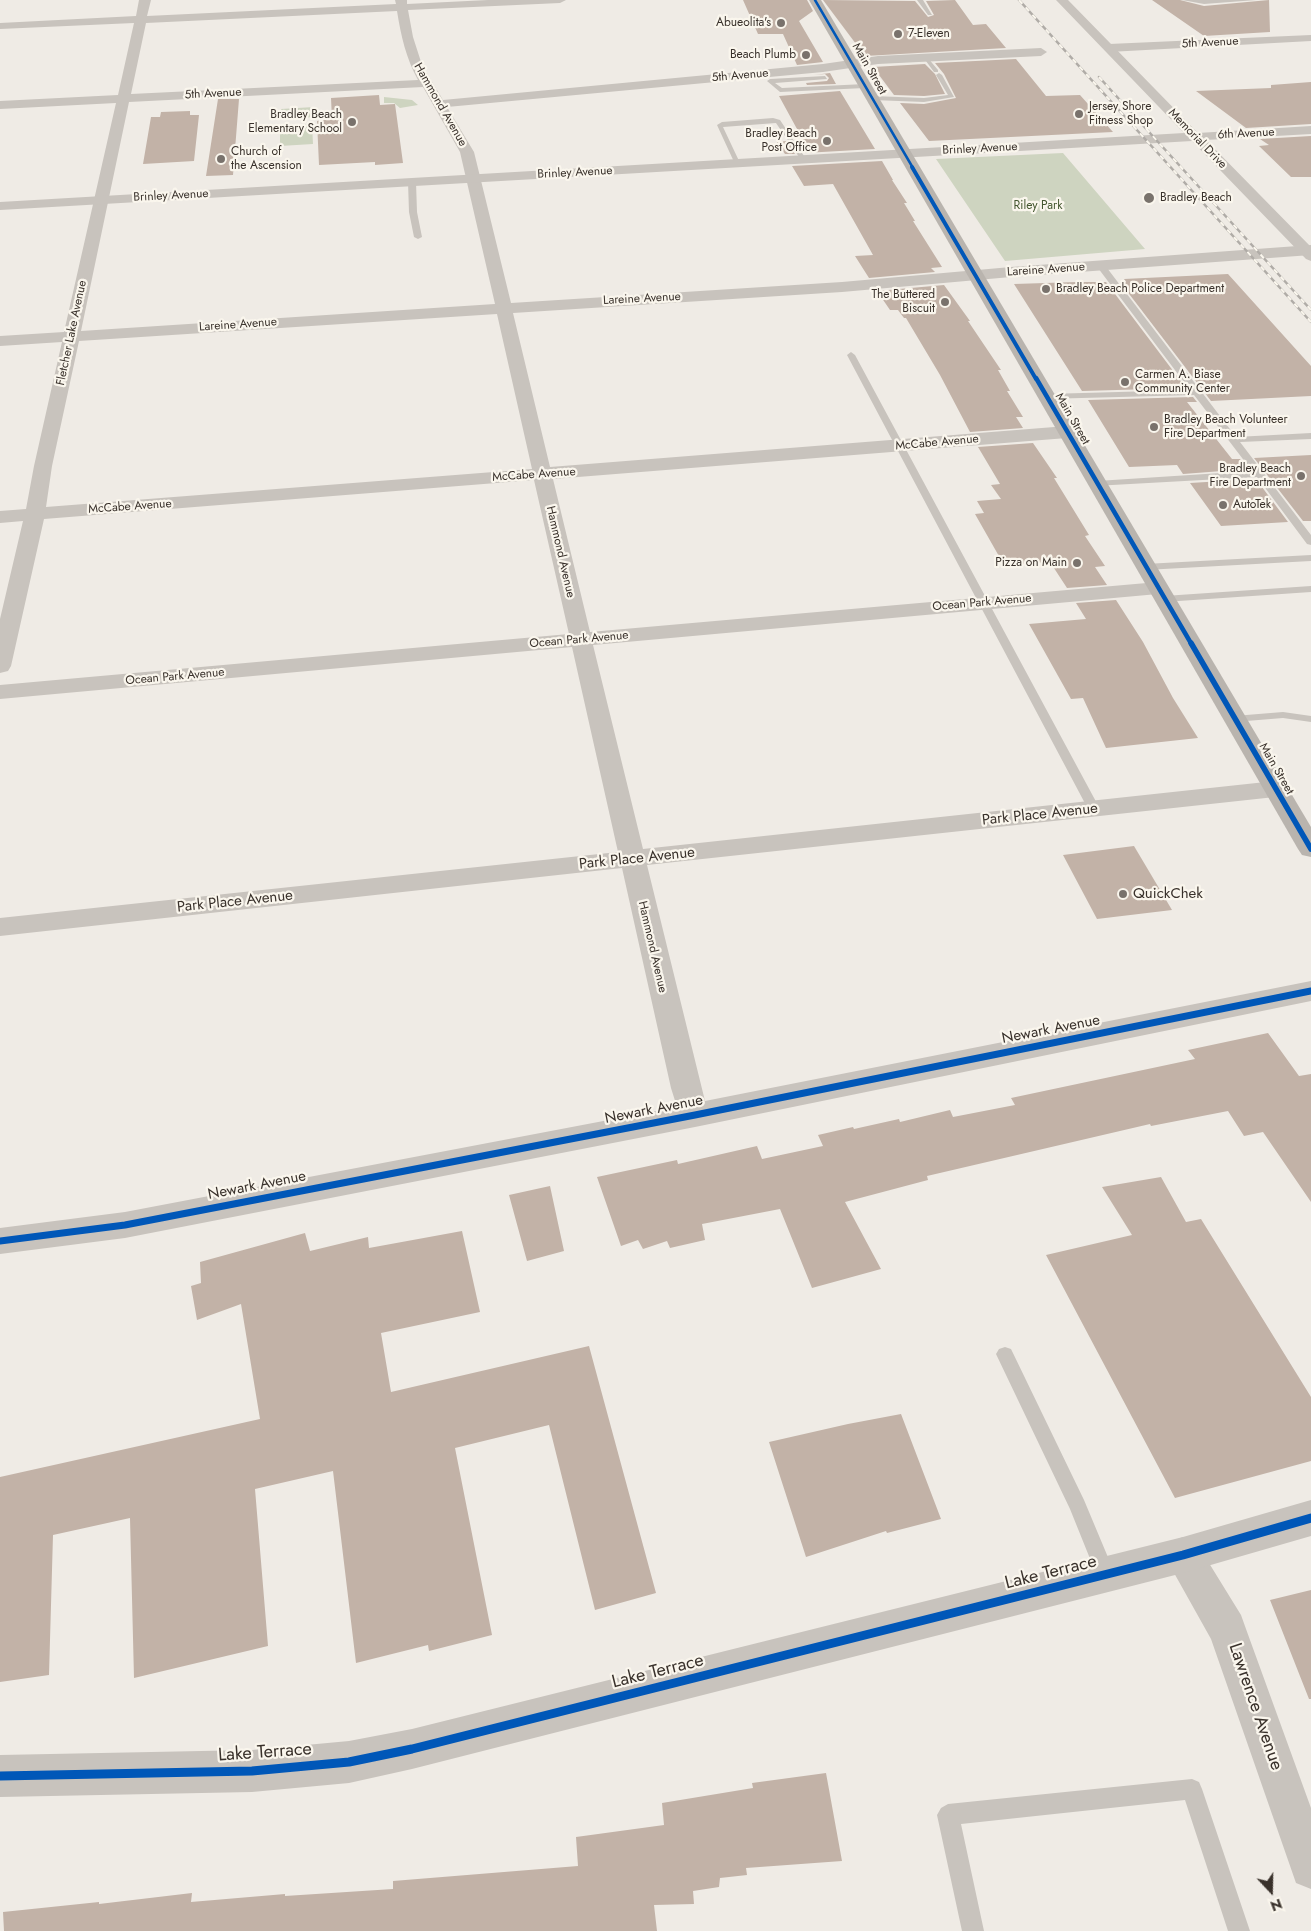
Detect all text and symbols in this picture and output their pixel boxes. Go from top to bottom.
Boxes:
place label: Abueolita's [716,16,771,30]
marker: Abueolita's [775,17,787,29]
place label: 7-Eleven [908,27,950,41]
marker: 7-Eleven [892,28,904,40]
street label: 5th Avenue [1181,34,1239,52]
street label: Main Street [848,41,890,97]
place label: Beach Plumb [730,48,796,62]
marker: Beach Plumb [800,49,812,61]
street label: Hammond Avenue [410,61,470,149]
street label: 5th Avenue [711,66,769,86]
street label: 5th Avenue [184,85,242,103]
place label: Jersey Shore Fitness Shop [1089,100,1153,128]
street label: Memorial Drive [1165,106,1229,172]
place label: Bradley Beach Elementary School [248,108,342,136]
marker: Jersey Shore Fitness Shop [1073,108,1085,120]
marker: Bradley Beach Elementary School [346,116,358,128]
street label: 6th Avenue [1217,125,1275,143]
place label: Bradley Beach Post Office [745,127,817,155]
marker: Bradley Beach Post Office [821,135,833,147]
street label: Brinley Avenue [942,140,1018,158]
place label: Church of the Ascension [231,145,302,173]
marker: Church of the Ascension [215,153,227,165]
street label: Brinley Avenue [537,164,613,182]
street label: Brinley Avenue [133,187,209,205]
marker: Bradley Beach [1142,191,1156,205]
place label: Bradley Beach [1160,191,1232,205]
park label: Riley Park [1014,199,1062,213]
street label: Lareine Avenue [1007,260,1085,280]
street label: Fletcher Lake Avenue [54,279,90,387]
place label: Bradley Beach Police Department [1056,282,1224,296]
marker: Bradley Beach Police Department [1040,283,1052,295]
place label: The Buttered Biscuit [871,288,935,316]
street label: Lareine Avenue [603,290,681,308]
marker: The Buttered Biscuit [939,296,951,308]
street label: Lareine Avenue [199,315,277,335]
place label: Carmen A. Biase Community Center [1135,368,1230,396]
marker: Carmen A. Biase Community Center [1119,376,1131,388]
street label: Main Street [1051,391,1093,447]
place label: Bradley Beach Volunteer Fire Department [1164,413,1288,441]
marker: Bradley Beach Volunteer Fire Department [1148,421,1160,433]
street label: McCabe Avenue [895,432,979,454]
place label: Bradley Beach Fire Department [1209,462,1291,490]
street label: McCabe Avenue [492,465,576,485]
marker: Bradley Beach Fire Department [1295,470,1307,482]
street label: McCabe Avenue [88,497,172,517]
place label: AutoTek [1233,498,1271,512]
marker: AutoTek [1217,499,1229,511]
street label: Hammond Avenue [542,505,578,599]
place label: Pizza on Main [995,556,1067,570]
marker: Pizza on Main [1071,557,1083,569]
street label: Ocean Park Avenue [932,591,1032,615]
street label: Ocean Park Avenue [529,628,629,652]
street label: Ocean Park Avenue [125,665,225,689]
street label: Main Street [1255,741,1297,797]
street label: Park Place Avenue [981,800,1099,830]
street label: Park Place Avenue [578,844,696,874]
place label: QuickChek [1133,885,1203,903]
street label: Park Place Avenue [176,887,294,917]
marker: QuickChek [1117,888,1129,900]
street label: Hammond Avenue [634,900,670,994]
street label: Newark Avenue [1000,1012,1102,1048]
street label: Newark Avenue [603,1092,705,1128]
street label: Newark Avenue [206,1168,308,1204]
street label: Lake Terrace [1003,1551,1099,1595]
street label: Lawrence Avenue [1223,1641,1287,1773]
street label: Lake Terrace [610,1650,706,1694]
street label: Lake Terrace [217,1739,313,1767]
north arrow [1246,1866,1296,1916]
text: N [1268,1894,1285,1916]

